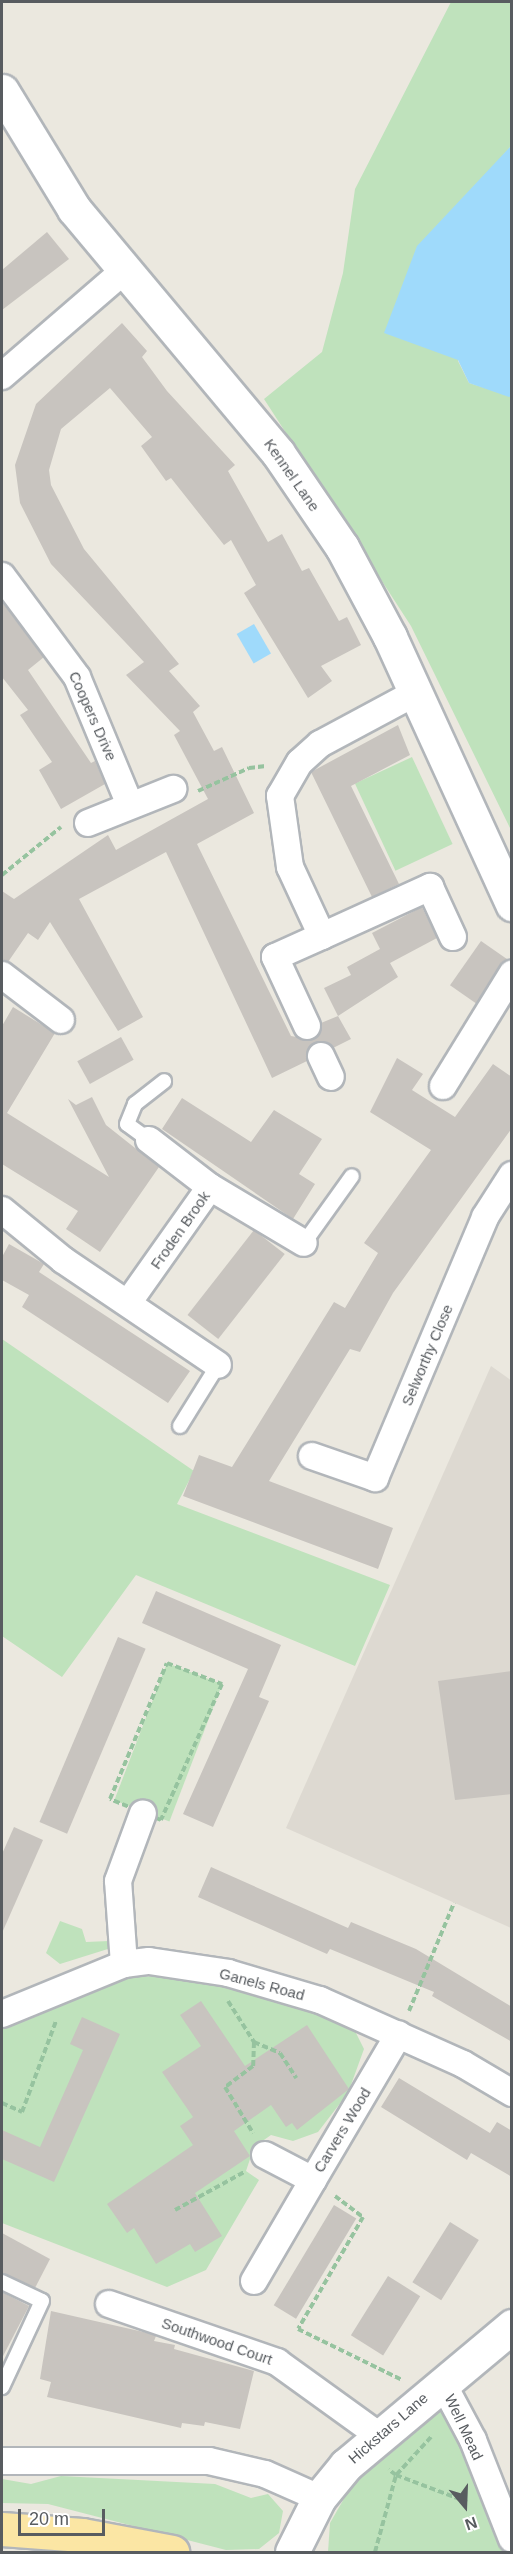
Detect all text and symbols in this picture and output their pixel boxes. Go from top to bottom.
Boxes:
street label: Kennel Lane [260,435,324,515]
street label: Coopers Drive [65,669,121,763]
street label: Froden Brook [147,1188,213,1272]
street label: Selworthy Close [398,1302,456,1408]
street label: Ganels Road [217,1964,307,2004]
street label: Carvers Wood [310,2084,374,2176]
street label: Southwood Court [159,2314,275,2368]
street label: Hickstars Lane [345,2389,431,2467]
street label: Well Mead [441,2391,487,2463]
north arrow [435,2476,495,2536]
scale bar [21,2497,108,2535]
text: 20 m [29,2509,69,2529]
text: N [463,2514,479,2533]

